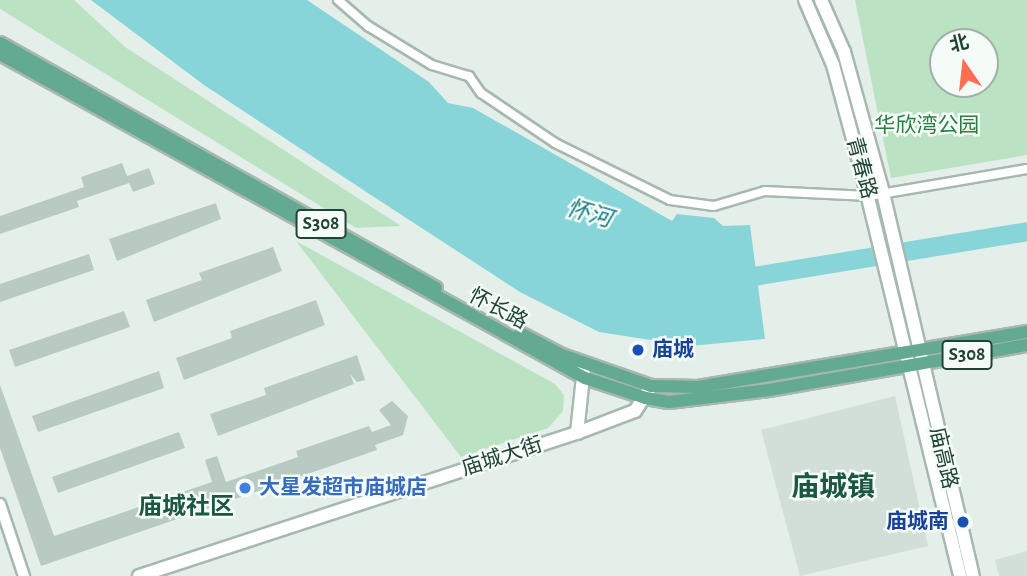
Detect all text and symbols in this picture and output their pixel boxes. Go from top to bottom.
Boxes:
north arrow [929,28,999,98]
text: 北 [948,33,971,56]
park label: 华欣湾公园 [875,113,979,139]
street label: 青春路 [841,134,881,202]
water label: 怀河 [563,195,615,235]
road number: S308 [295,208,347,240]
street label: 怀长路 [464,283,532,335]
place label: 庙城 [652,337,694,363]
road number: S308 [941,340,993,370]
marker: 庙城 [630,342,646,358]
street label: 庙高路 [924,424,962,492]
street label: 庙城大街 [458,432,546,482]
district label: 庙城镇 [791,471,875,505]
place label: 大星发超市庙城店 [259,475,427,501]
marker: 大星发超市庙城店 [237,480,253,496]
district label: 庙城社区 [138,494,234,522]
place label: 庙城南 [886,509,949,535]
marker: 庙城南 [955,514,971,530]

